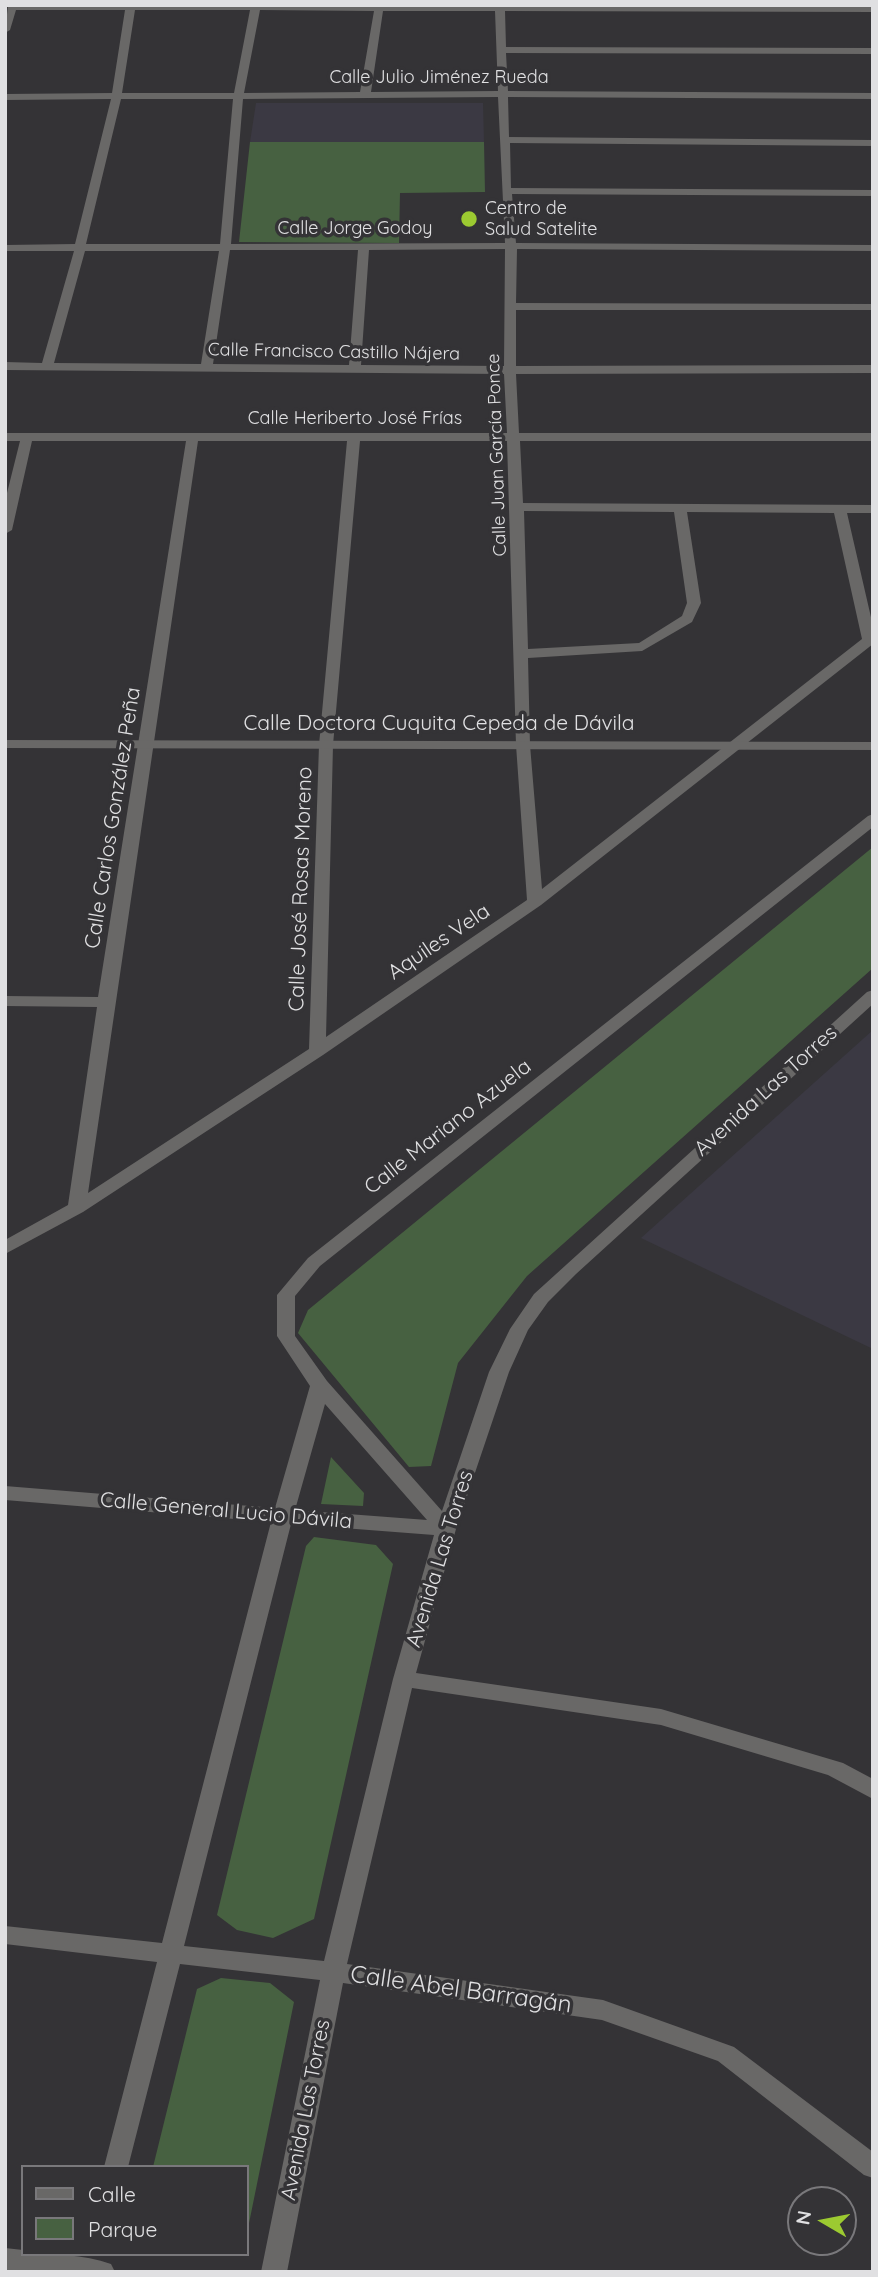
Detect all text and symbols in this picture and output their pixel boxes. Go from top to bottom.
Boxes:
street label: Calle Julio Jiménez Rueda [329,67,549,89]
place label: Centro de Salud Satelite [485,198,598,241]
marker: Centro de Salud Satelite [459,209,479,229]
street label: Calle Jorge Godoy [277,218,433,240]
street label: Calle Francisco Castillo Nájera [208,339,460,365]
street label: Calle Juan García Ponce [483,353,511,557]
street label: Calle Heriberto José Frías [248,408,462,430]
street label: Calle Carlos González Peña [80,685,146,951]
street label: Calle Doctora Cuquita Cepeda de Dávila [243,711,635,737]
street label: Calle José Rosas Moreno [284,766,318,1012]
street label: Aquiles Vela [383,899,495,985]
street label: Avenida Las Torres [689,1020,843,1162]
street label: Calle Mariano Azuela [360,1054,536,1200]
street label: Avenida Las Torres [401,1468,479,1650]
street label: Calle General Lucio Dávila [99,1487,353,1535]
street label: Calle Abel Barragán [349,1960,573,2020]
street label: Avenida Las Torres [276,2018,336,2202]
legend [21,2165,248,2256]
text: Calle [88,2181,136,2207]
north arrow [787,2186,857,2256]
text: N [790,2209,816,2227]
text: Parque [88,2216,157,2242]

